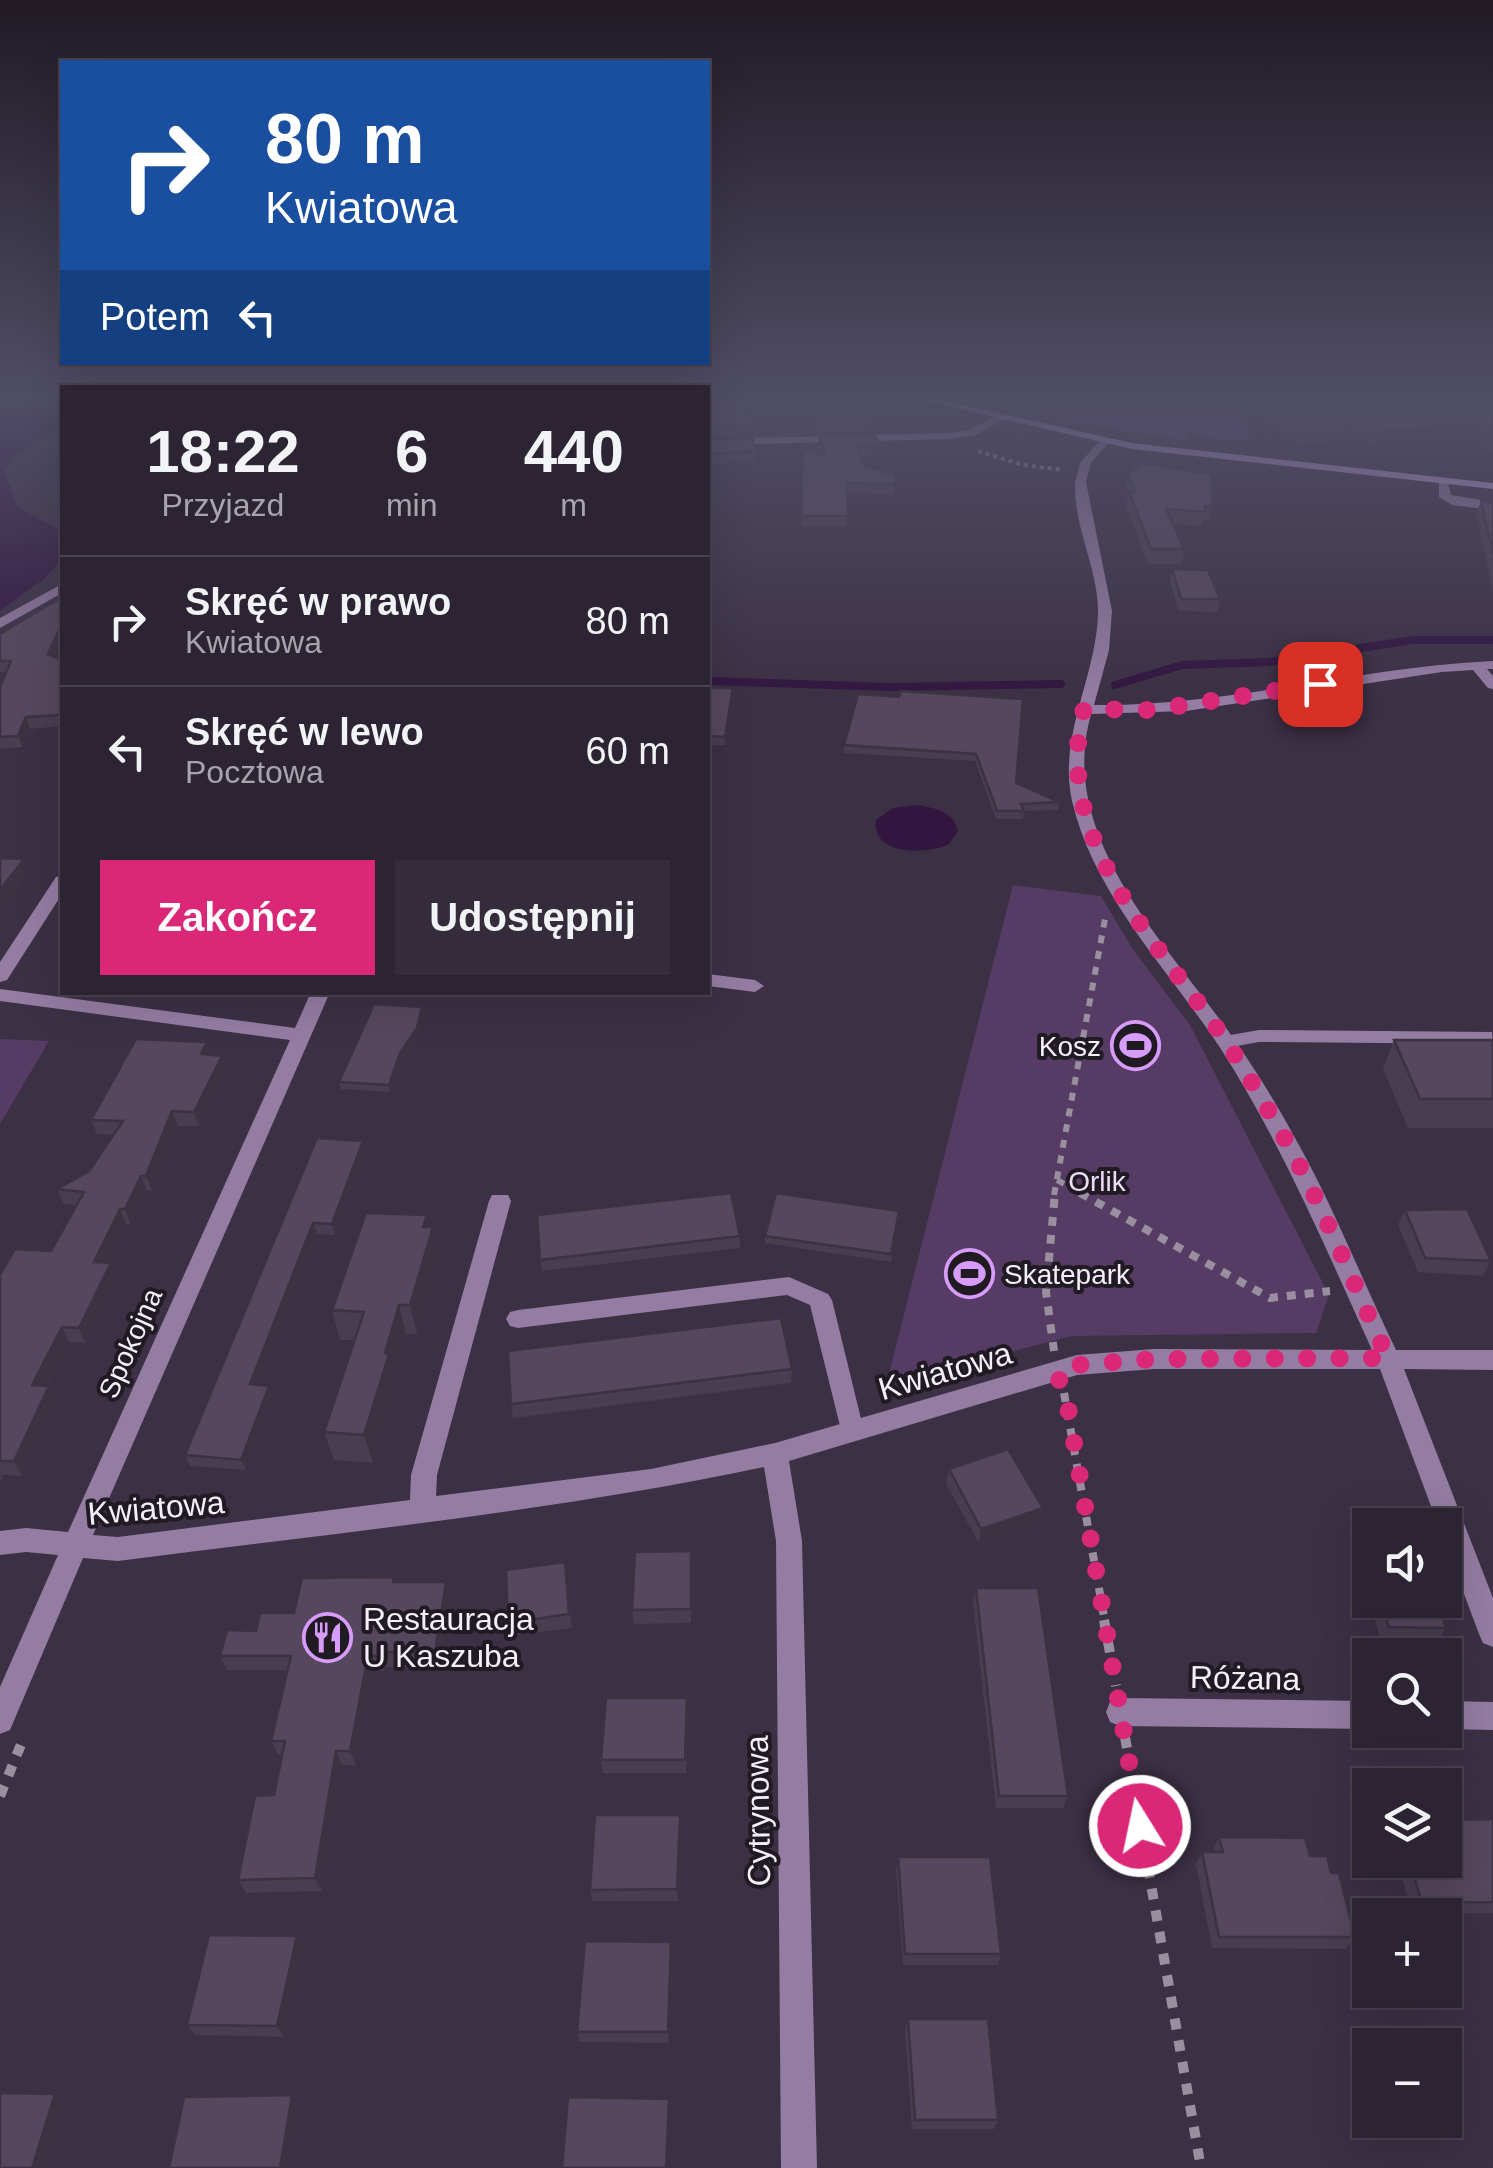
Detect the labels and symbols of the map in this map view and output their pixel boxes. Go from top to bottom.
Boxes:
pin [1278,642,1363,727]
sports icon: Kosz [1110,1020,1162,1072]
place label: Kosz [1039,1031,1101,1062]
park label: Orlik [1068,1166,1127,1197]
sports icon: Skatepark [943,1248,995,1300]
place label: Skatepark [1004,1259,1131,1290]
street label: Spokojna [93,1283,169,1403]
street label: Kwiatowa [874,1335,1016,1407]
street label: Kwiatowa [86,1484,226,1532]
place label: Restauracja U Kaszuba [363,1601,534,1674]
restaurant icon: Restauracja U Kaszuba [302,1611,354,1663]
street label: Różana [1190,1659,1301,1697]
street label: Cytrynowa [739,1735,777,1887]
position arrow [1088,1774,1192,1878]

